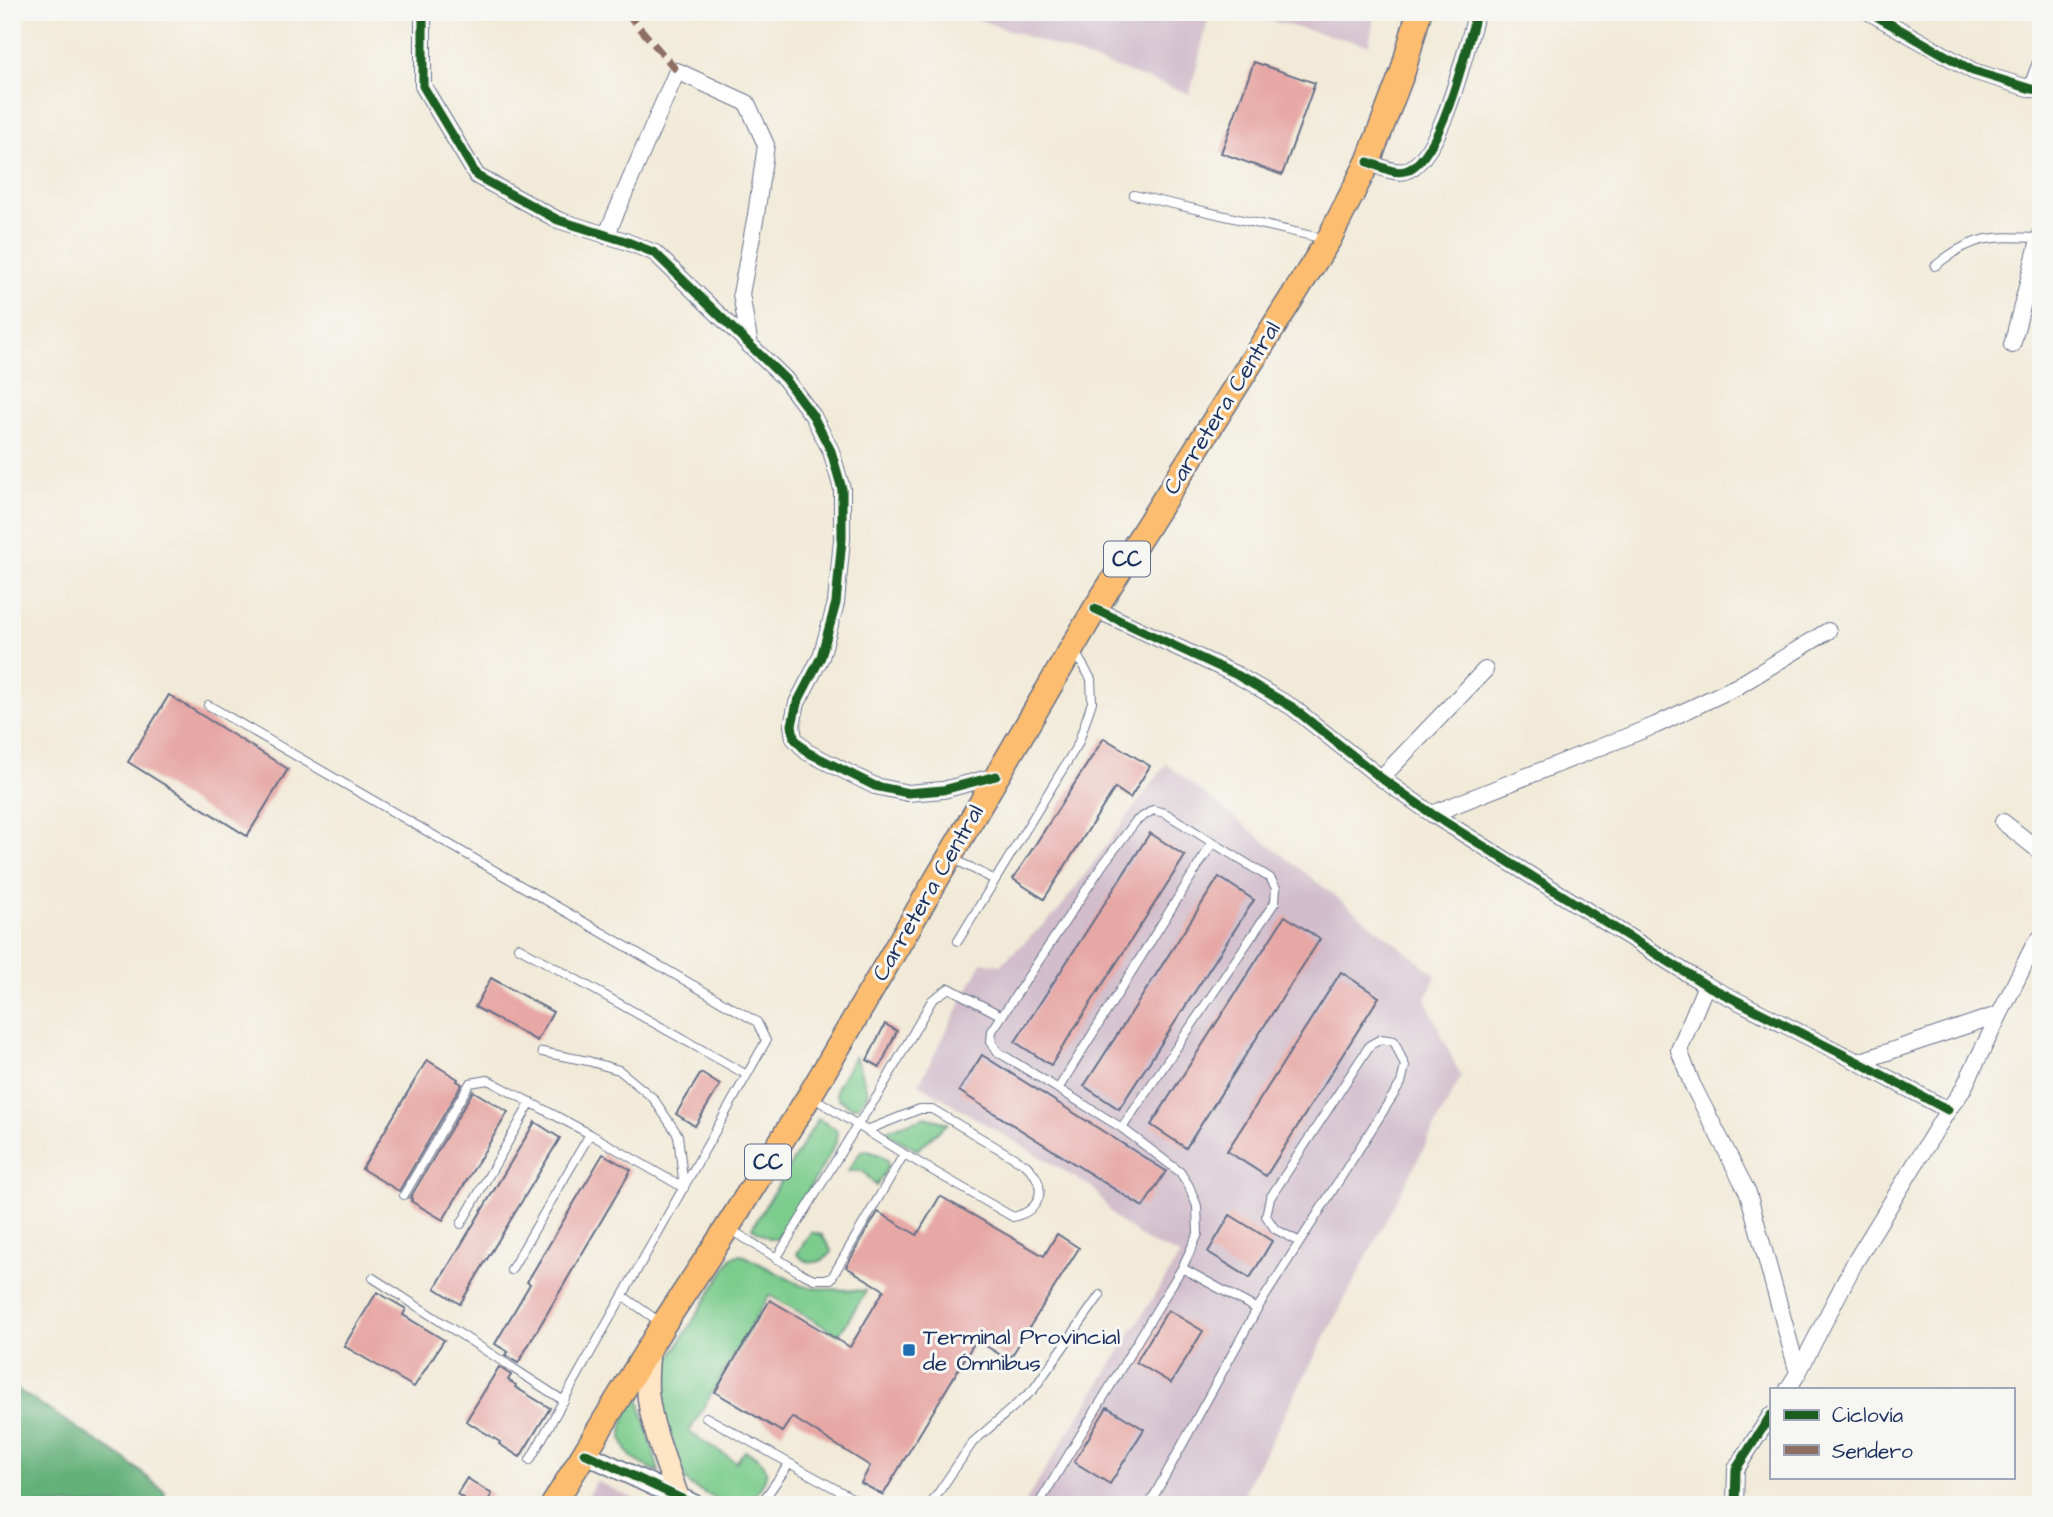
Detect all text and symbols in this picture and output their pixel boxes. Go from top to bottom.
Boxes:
street label: Carretera Central [1156,315,1288,501]
road number: CC [1104,542,1150,576]
street label: Carretera Central [864,799,992,987]
road number: CC [745,1144,791,1180]
place label: Terminal Provincial de Ómnibus [923,1321,1120,1379]
marker: Terminal Provincial de Ómnibus [901,1342,917,1358]
legend [1770,1388,2014,1478]
text: Ciclovía [1832,1401,1904,1430]
text: Sendero [1832,1437,1913,1466]

